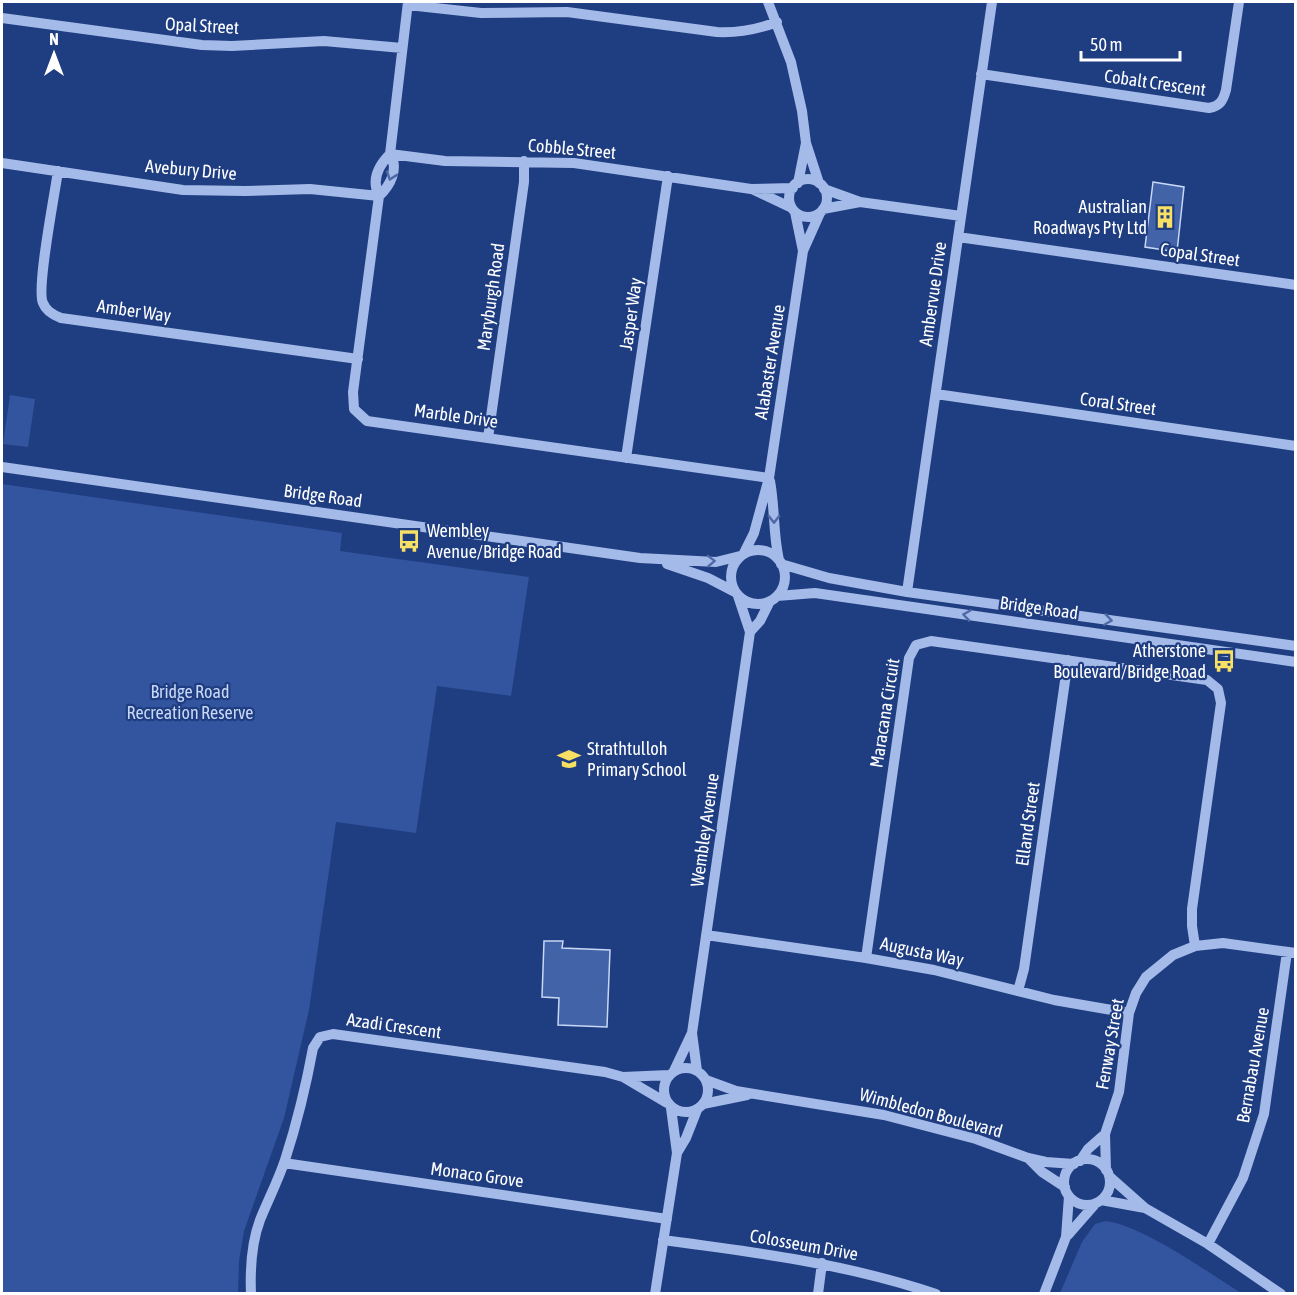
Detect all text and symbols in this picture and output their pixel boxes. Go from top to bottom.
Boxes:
street label: Opal Street [164,13,240,38]
north arrow [24,24,84,84]
scale bar [1081,24,1180,62]
text: N [49,30,59,48]
text: 50 m [1090,34,1122,55]
street label: Cobalt Crescent [1103,65,1207,100]
street label: Cobble Street [527,134,617,163]
street label: Avebury Drive [145,155,238,184]
one-way arrow [386,170,399,181]
place label: Australian Roadways Pty Ltd [1033,196,1147,238]
building icon: Australian Roadways Pty Ltd [1152,204,1178,230]
street label: Copal Street [1159,239,1241,270]
street label: Ambervue Drive [915,240,950,348]
street label: Maryburgh Road [473,242,508,352]
street label: Jasper Way [615,276,646,352]
street label: Amber Way [96,295,172,326]
street label: Alabaster Avenue [750,303,789,421]
street label: Coral Street [1079,388,1157,419]
street label: Marble Drive [413,399,499,432]
street label: Bridge Road [283,480,364,511]
one-way arrow [768,515,780,524]
place label: Wembley Avenue/Bridge Road [427,520,562,562]
bus stop icon: Wembley Avenue/Bridge Road [396,528,422,554]
one-way arrow [707,555,716,568]
street label: Bridge Road [999,592,1080,623]
one-way arrow [963,609,972,621]
one-way arrow [1104,613,1113,625]
place label: Atherstone Boulevard/Bridge Road [1053,640,1206,682]
bus stop icon: Atherstone Boulevard/Bridge Road [1211,648,1237,674]
street label: Maracana Circuit [865,657,904,769]
park label: Bridge Road Recreation Reserve [127,681,254,723]
place label: Strathtulloh Primary School [587,738,687,780]
school or university icon: Strathtulloh Primary School [556,746,582,772]
street label: Wembley Avenue [686,772,723,888]
street label: Elland Street [1011,780,1044,867]
street label: Augusta Way [879,932,966,971]
street label: Fenway Street [1091,997,1128,1091]
street label: Bernabau Avenue [1232,1005,1273,1124]
street label: Azadi Crescent [345,1008,443,1043]
street label: Wimbledon Boulevard [857,1083,1005,1142]
street label: Monaco Grove [429,1158,525,1191]
street label: Colosseum Drive [748,1225,860,1264]

